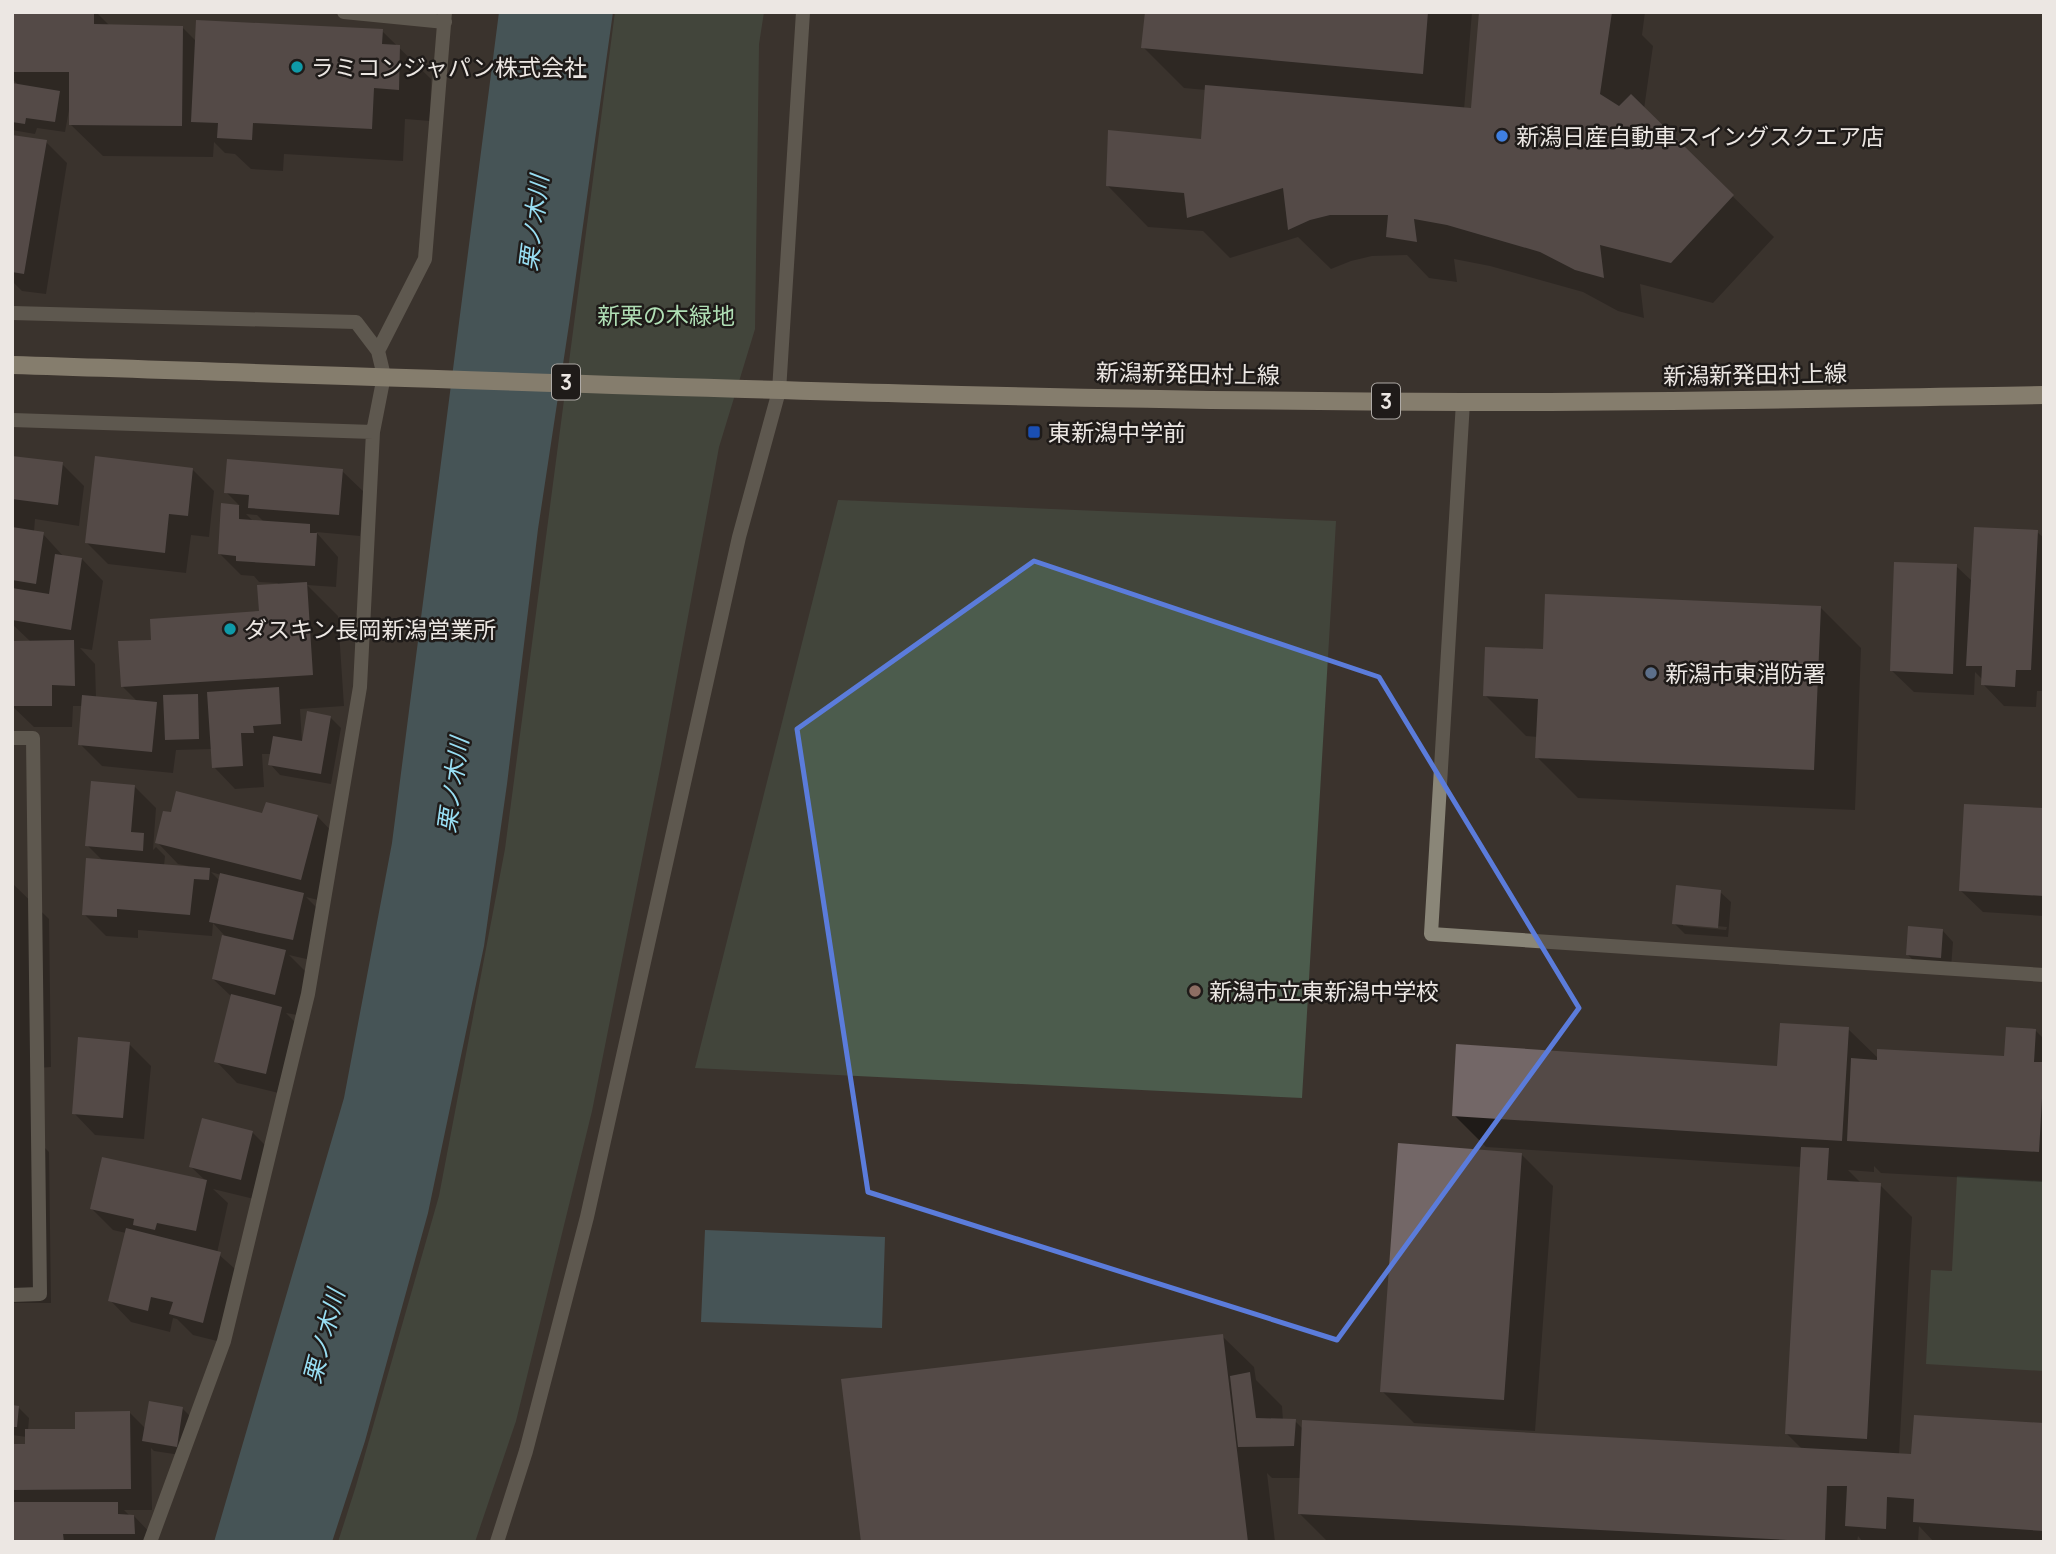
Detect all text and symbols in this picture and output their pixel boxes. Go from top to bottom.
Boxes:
place label: ラミコンジャパン株式会社 [311,51,587,83]
marker: ラミコンジャパン株式会社 [289,59,305,75]
place label: 新潟日産自動車スイングスクエア店 [1516,120,1884,152]
marker: 新潟日産自動車スイングスクエア店 [1494,128,1510,144]
water label: 栗ノ木川 [511,170,556,273]
park label: 新栗の木緑地 [597,299,735,331]
street label: 新潟新発田村上線 [1096,355,1280,391]
street label: 新潟新発田村上線 [1663,356,1847,392]
road number: 3 [552,364,580,400]
road number: 3 [1372,384,1400,418]
place label: 東新潟中学前 [1048,416,1186,448]
marker: 東新潟中学前 [1026,424,1042,440]
place label: ダスキン長岡新潟営業所 [244,613,496,645]
marker: ダスキン長岡新潟営業所 [222,621,238,637]
place label: 新潟市東消防署 [1665,657,1826,689]
marker: 新潟市東消防署 [1643,665,1659,681]
water label: 栗ノ木川 [429,732,475,835]
place label: 新潟市立東新潟中学校 [1209,975,1439,1007]
marker: 新潟市立東新潟中学校 [1187,983,1203,999]
water label: 栗ノ木川 [295,1282,352,1387]

